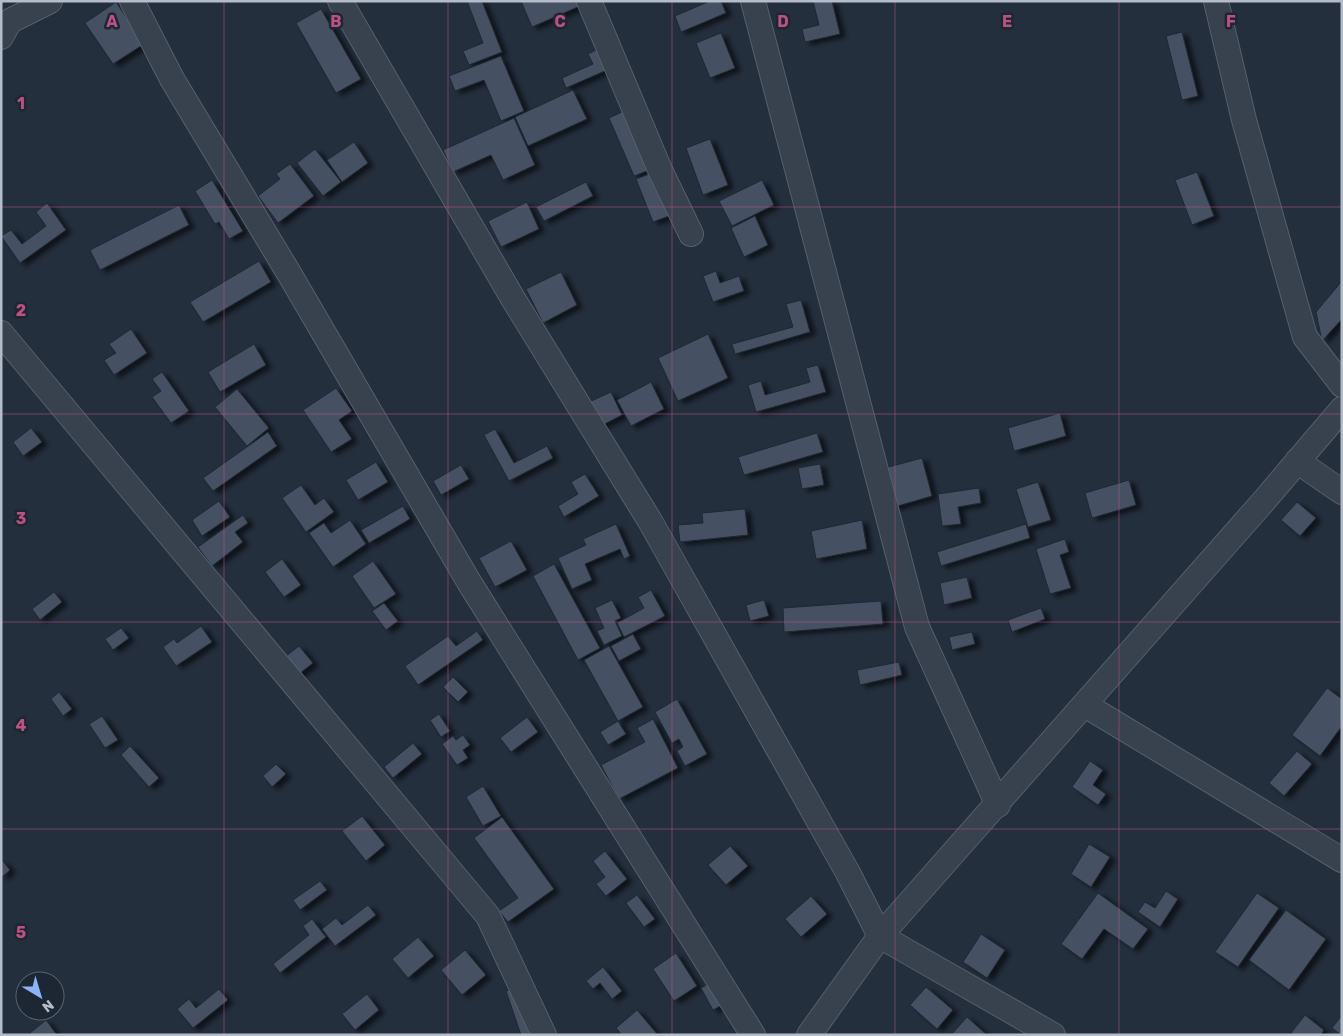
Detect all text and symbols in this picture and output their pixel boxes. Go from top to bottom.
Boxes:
text: A [106,12,118,31]
text: B [330,12,342,31]
text: C [554,12,566,31]
text: D [777,12,789,31]
text: E [1002,12,1012,31]
text: F [1226,12,1236,31]
text: 1 [17,94,25,113]
text: 2 [16,301,26,320]
text: 3 [16,509,26,528]
text: 4 [16,716,27,735]
text: 5 [16,923,26,942]
north arrow [15,971,65,1021]
text: N [38,996,57,1016]

